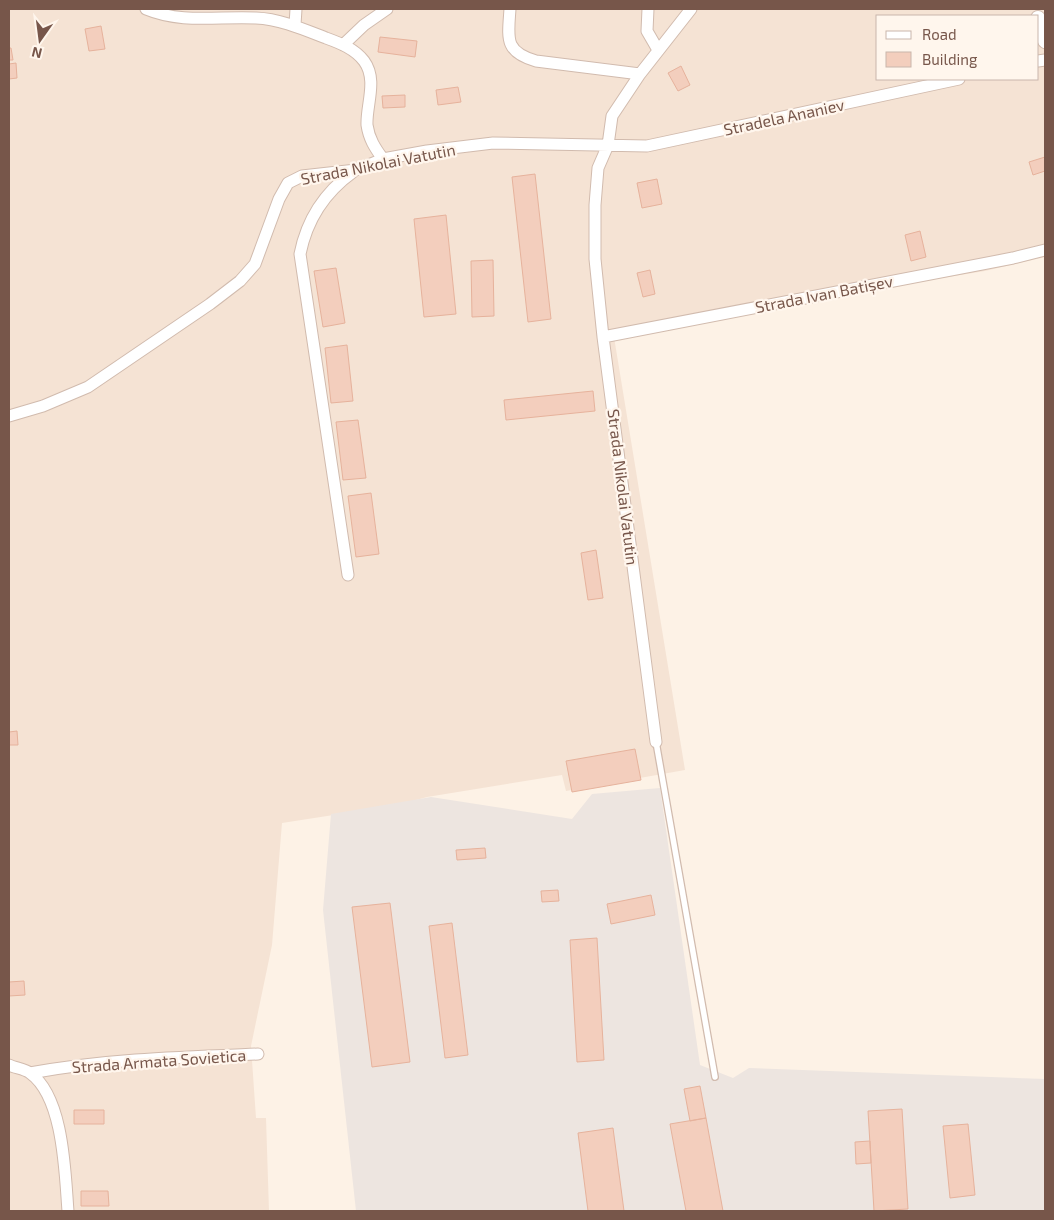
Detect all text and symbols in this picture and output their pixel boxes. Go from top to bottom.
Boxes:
north arrow [15,15,65,65]
legend [876,15,1039,80]
text: Road [922,25,957,43]
text: N [30,44,44,63]
text: Building [922,50,978,68]
street label: Stradela Ananiev [722,94,847,139]
street label: Strada Nikolai Vatutin [299,139,457,188]
street label: Strada Ivan Batișev [753,271,895,318]
street label: Strada Nikolai Vatutin [604,408,643,566]
street label: Strada Armata Sovietica [71,1045,247,1076]

